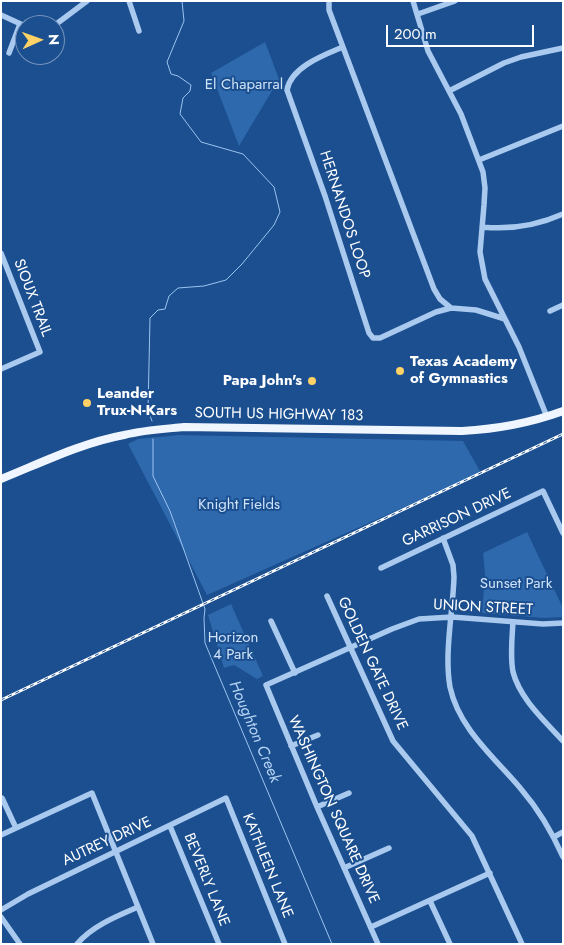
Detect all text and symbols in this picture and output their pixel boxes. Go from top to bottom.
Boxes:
north arrow [15,15,65,65]
scale bar [389,15,536,47]
text: 200 m [394,23,437,45]
text: N [44,34,64,45]
park label: El Chaparral [205,76,283,94]
street label: HERNANDOS LOOP [315,149,373,281]
street label: SIOUX TRAIL [9,257,55,339]
place label: Texas Academy of Gymnastics [410,353,517,388]
marker: Texas Academy of Gymnastics [394,365,406,377]
place label: Papa John's [223,372,302,390]
marker: Papa John's [306,375,318,387]
place label: Leander Trux-N-Kars [97,385,177,420]
marker: Leander Trux-N-Kars [81,397,93,409]
street label: SOUTH US HIGHWAY 183 [194,405,364,425]
street label: GARRISON DRIVE [400,485,514,551]
park label: Knight Fields [198,496,280,514]
park label: Sunset Park [480,575,552,593]
street label: GOLDEN GATE DRIVE [333,595,411,733]
street label: UNION STREET [433,596,533,620]
park label: Horizon 4 Park [208,629,258,664]
water label: Houghton Creek [224,678,284,786]
street label: WASHINGTON SQUARE DRIVE [283,713,383,907]
street label: KATHLEEN LANE [238,811,296,921]
street label: AUTREY DRIVE [60,814,154,870]
street label: BEVERLY LANE [179,831,233,929]

